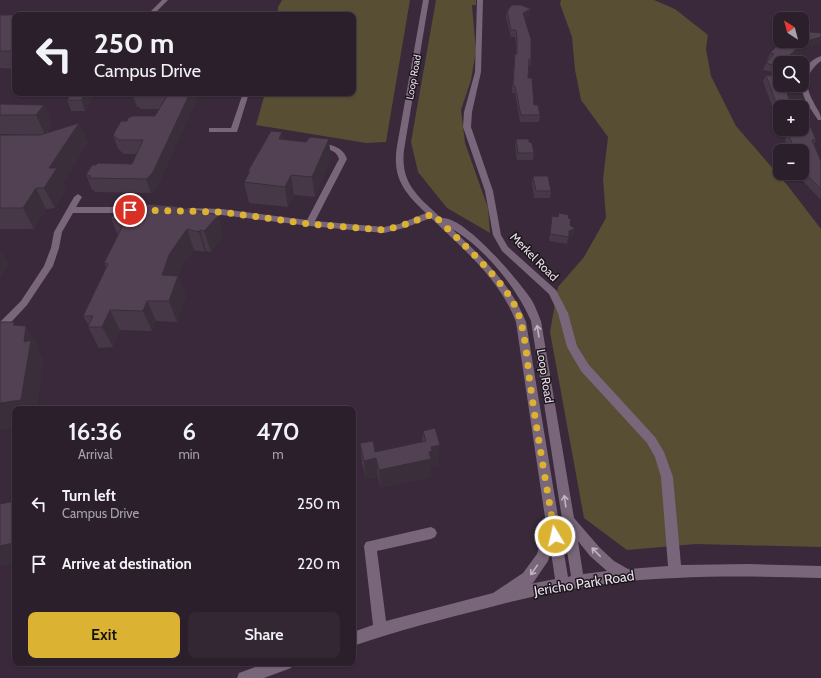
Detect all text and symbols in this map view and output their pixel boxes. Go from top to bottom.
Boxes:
north arrow [773,12,809,48]
map controls [773,12,809,180]
text: 250 m [94,26,174,60]
icon: left [28,28,80,80]
street label: Loop Road [403,54,424,101]
button: search [773,56,809,92]
text: Campus Drive [94,60,201,82]
button: + [773,100,809,136]
button: − [773,144,809,180]
pin [113,193,147,227]
icon: arrive [119,199,141,221]
street label: Merkel Road [507,229,562,284]
one-way arrow [533,325,541,338]
street label: Loop Road [534,348,557,404]
text: 16:36 [68,417,122,446]
text: 6 [182,417,196,446]
text: 470 [256,417,300,446]
text: Arrival [78,446,113,462]
text: min [178,446,200,462]
text: m [272,446,284,462]
text: Turn left [62,487,116,505]
icon: left [28,493,50,515]
text: 250 m [297,495,340,513]
one-way arrow [560,495,568,508]
text: Campus Drive [62,505,139,521]
position arrow [534,515,576,557]
one-way arrow [591,547,601,557]
icon: arrive [28,553,50,575]
text: Arrive at destination [62,555,192,573]
text: 220 m [297,555,340,573]
one-way arrow [530,564,538,575]
street label: Jericho Park Road [531,566,636,600]
button: Exit [28,612,180,658]
button: Share [188,612,340,658]

